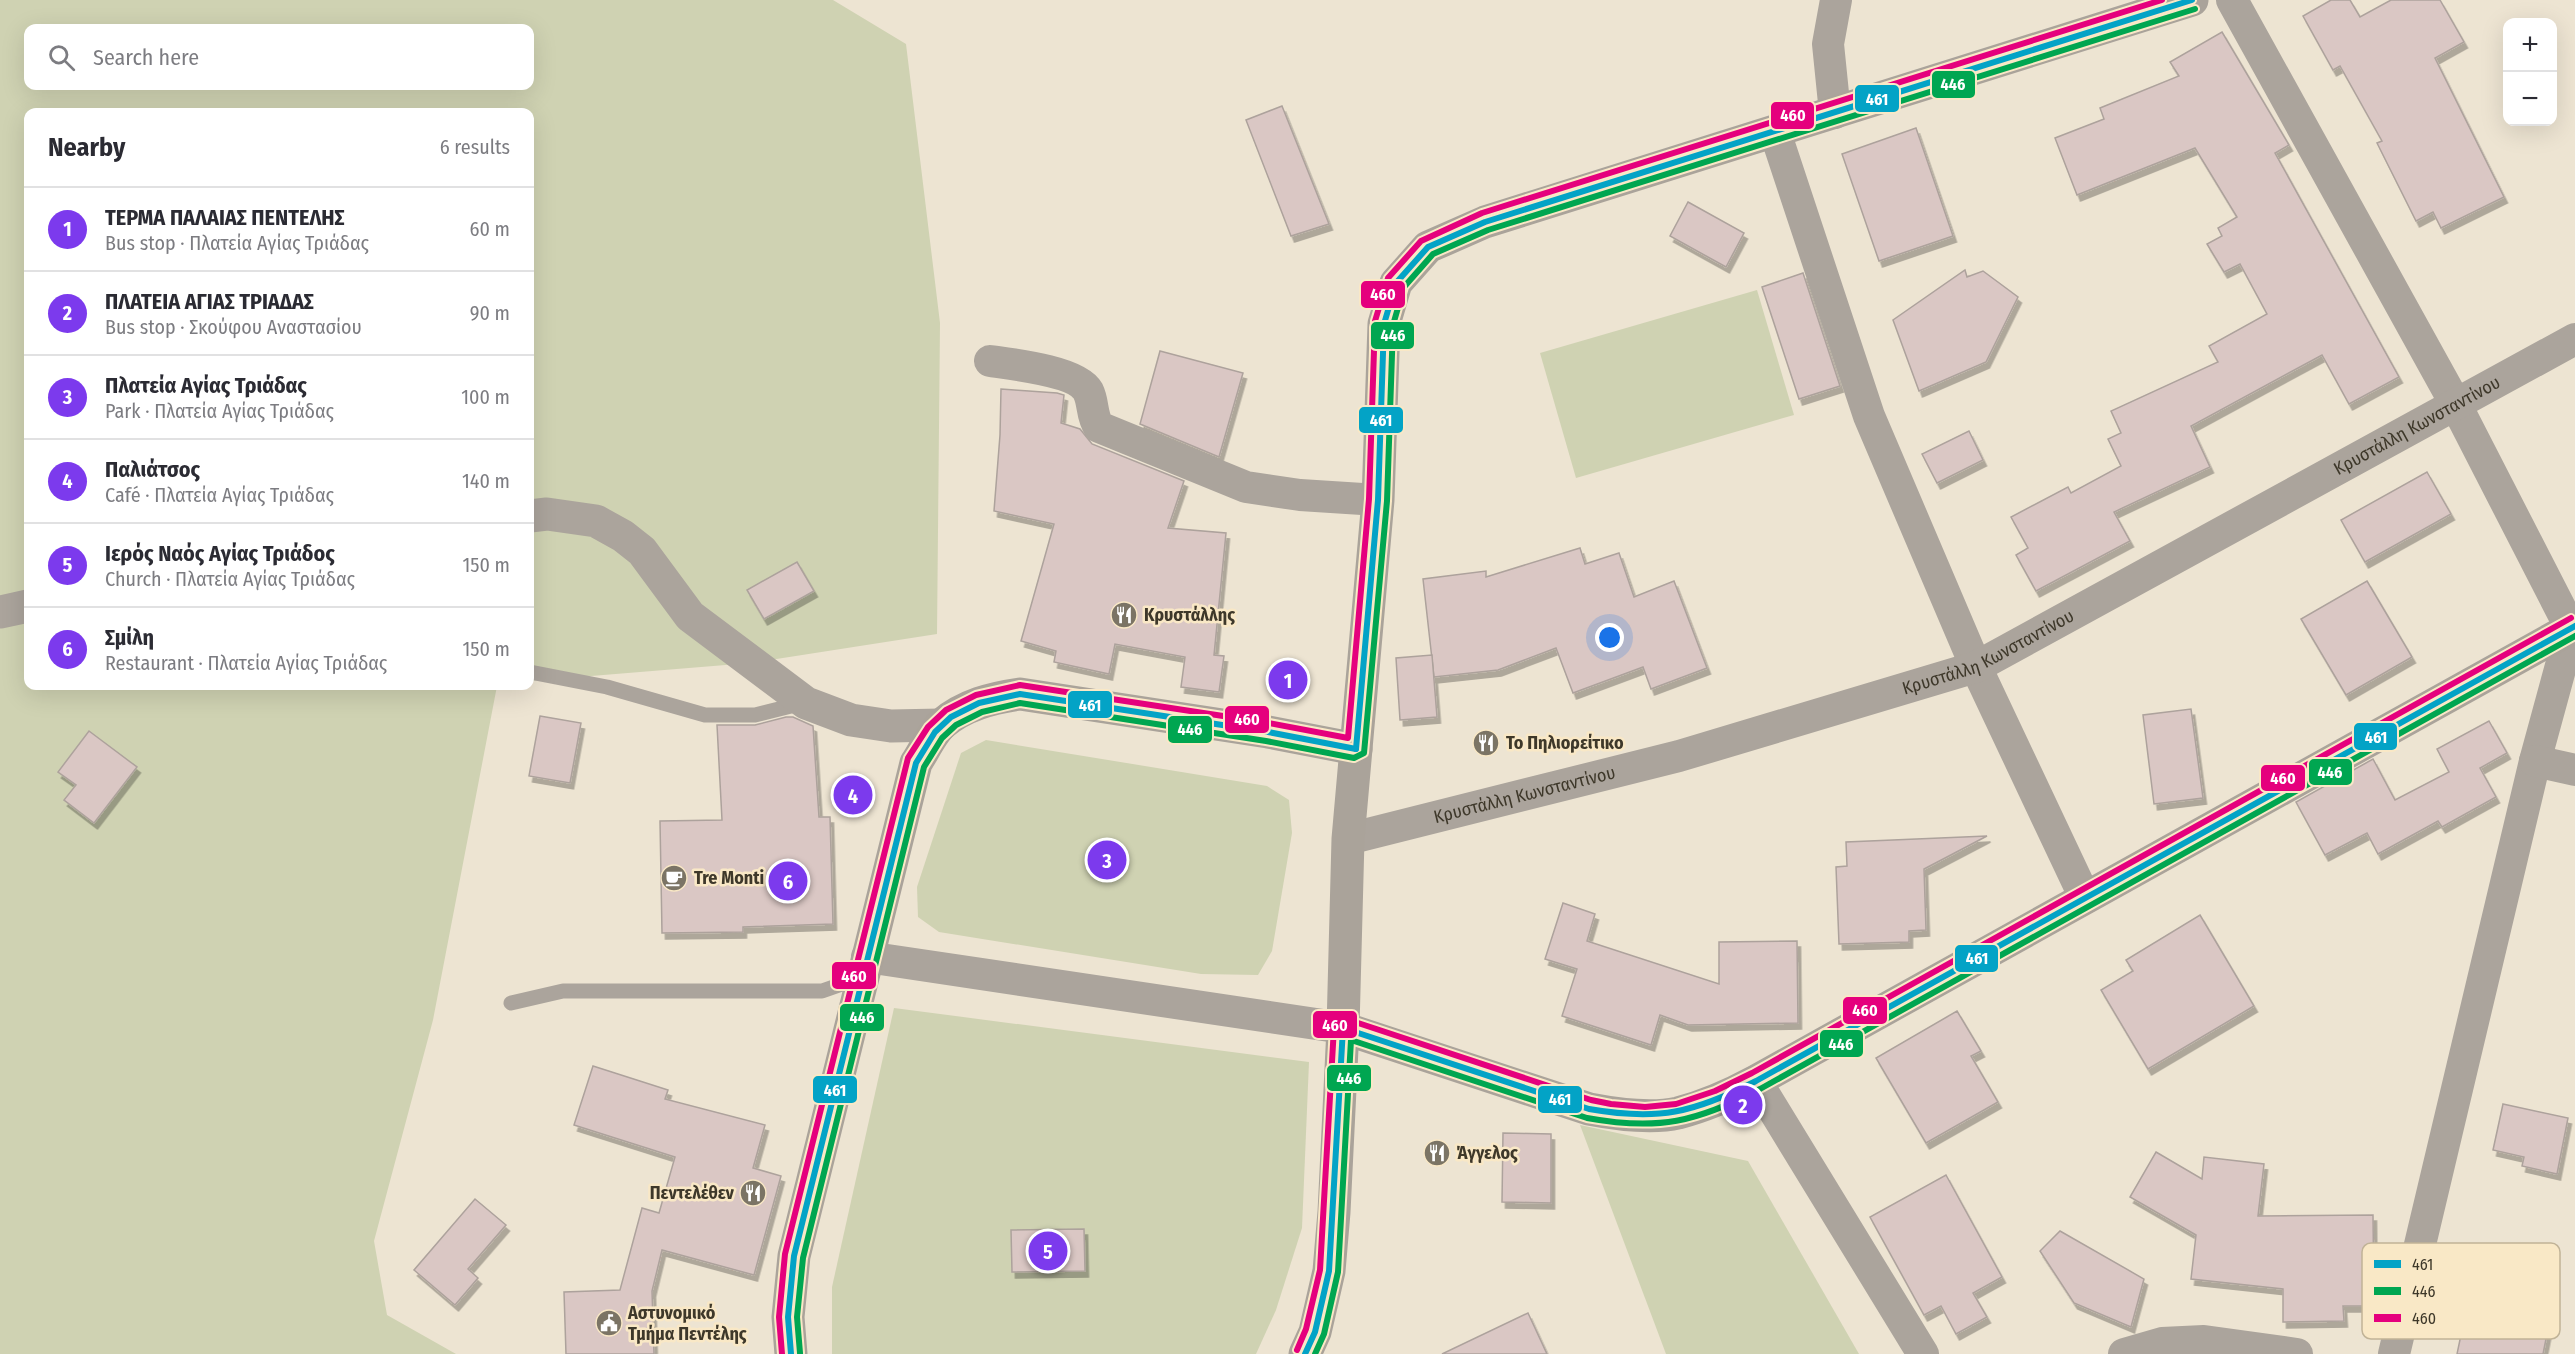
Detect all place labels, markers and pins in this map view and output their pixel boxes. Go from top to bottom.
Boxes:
restaurant icon: Κρυστάλλης [1109,600,1139,630]
place label: Κρυστάλλης [1144,604,1235,626]
pin: 1 [1268,658,1308,702]
restaurant icon: Το Πηλιορείτικο [1471,728,1501,758]
place label: Το Πηλιορείτικο [1506,732,1624,754]
pin: 4 [834,772,872,818]
pin: 3 [1088,838,1126,882]
pin: 6 [768,858,808,904]
cafe icon: Tre Monti [659,863,689,893]
place label: Tre Monti [694,867,764,889]
pin: 2 [1724,1082,1762,1128]
restaurant icon: Άγγελος [1422,1138,1452,1168]
place label: Άγγελος [1456,1142,1518,1164]
restaurant icon: Πεντελέθεν [738,1178,768,1208]
place label: Πεντελέθεν [650,1182,735,1204]
pin: 5 [1028,1228,1068,1274]
place label: Αστυνομικό Τμήμα Πεντέλης [627,1302,747,1345]
public building icon: Αστυνομικό Τμήμα Πεντέλης [594,1308,624,1338]

